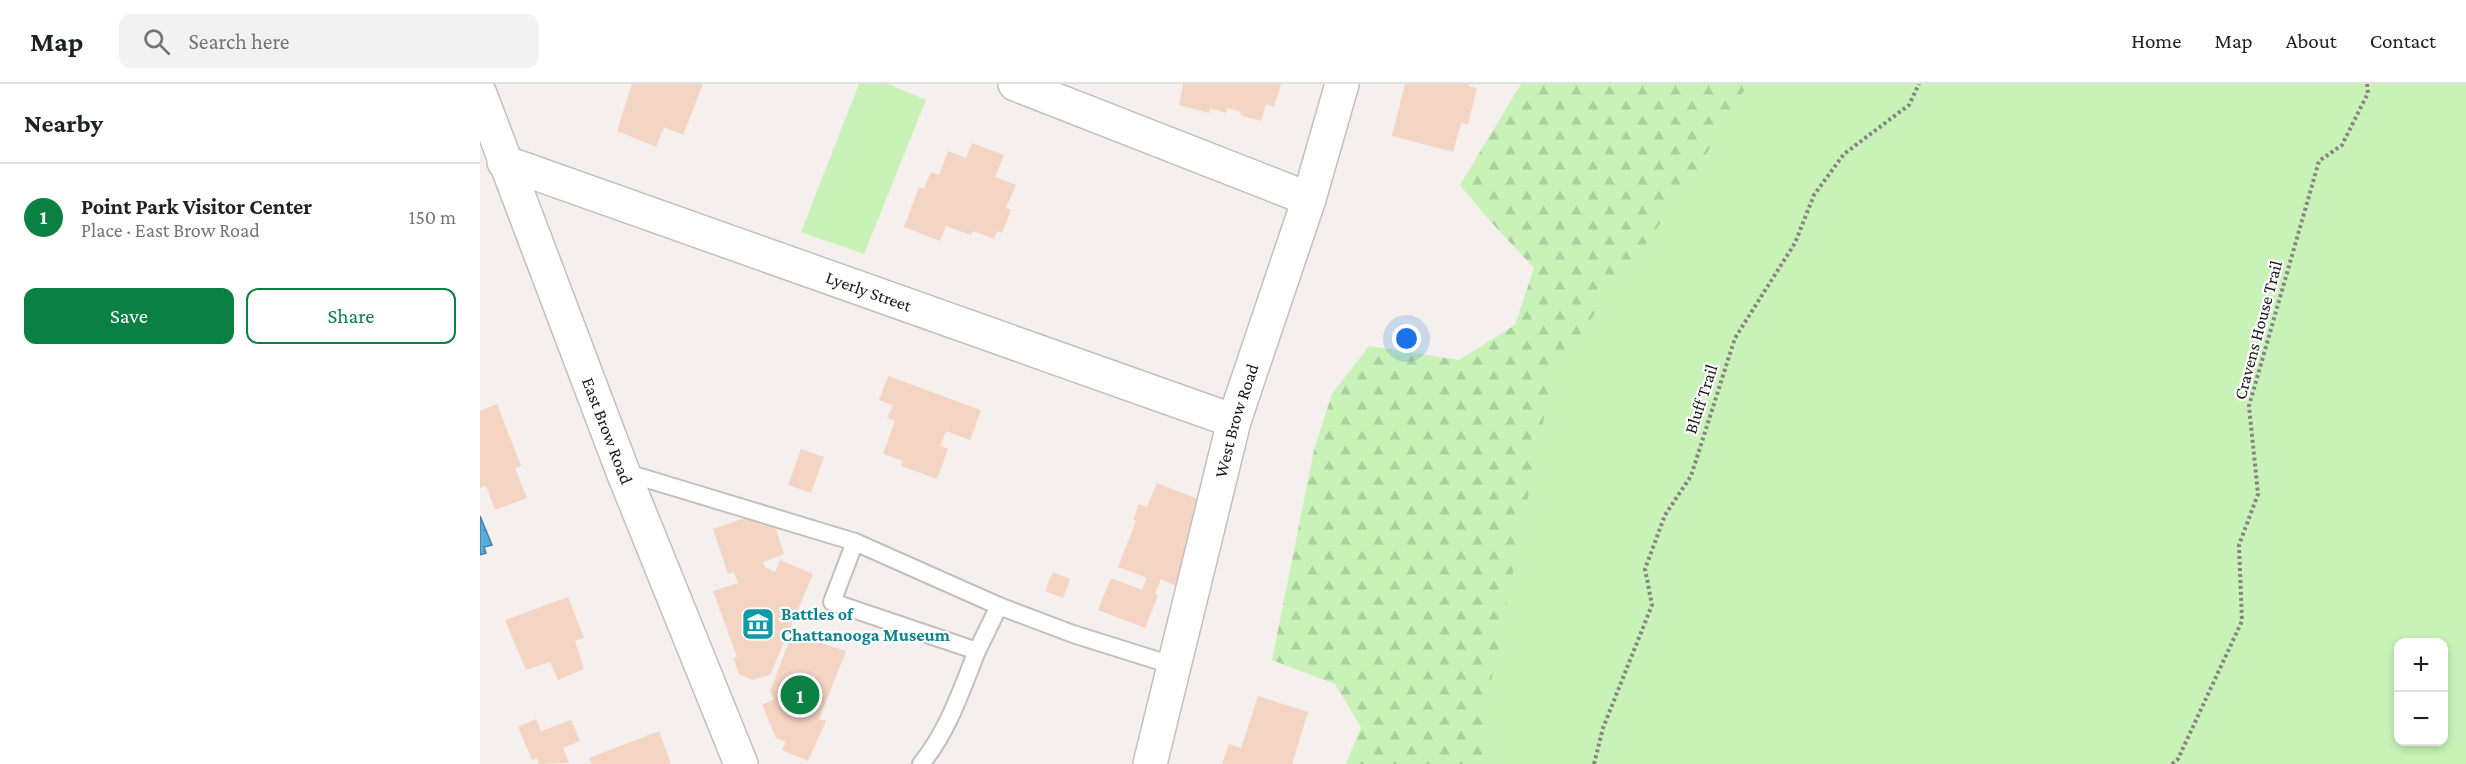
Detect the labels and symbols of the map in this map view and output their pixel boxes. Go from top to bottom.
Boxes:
street label: Cravens House Trail [2230,258,2286,402]
street label: Lyerly Street [823,267,915,316]
your location [1392,324,1421,353]
street label: West Brow Road [1210,361,1263,480]
street label: Bluff Trail [1680,362,1722,436]
street label: East Brow Road [578,375,637,487]
place label: Battles of Chattanooga Museum [781,604,951,645]
museum icon: Battles of Chattanooga Museum [740,606,776,642]
pin: 1 [780,672,820,718]

